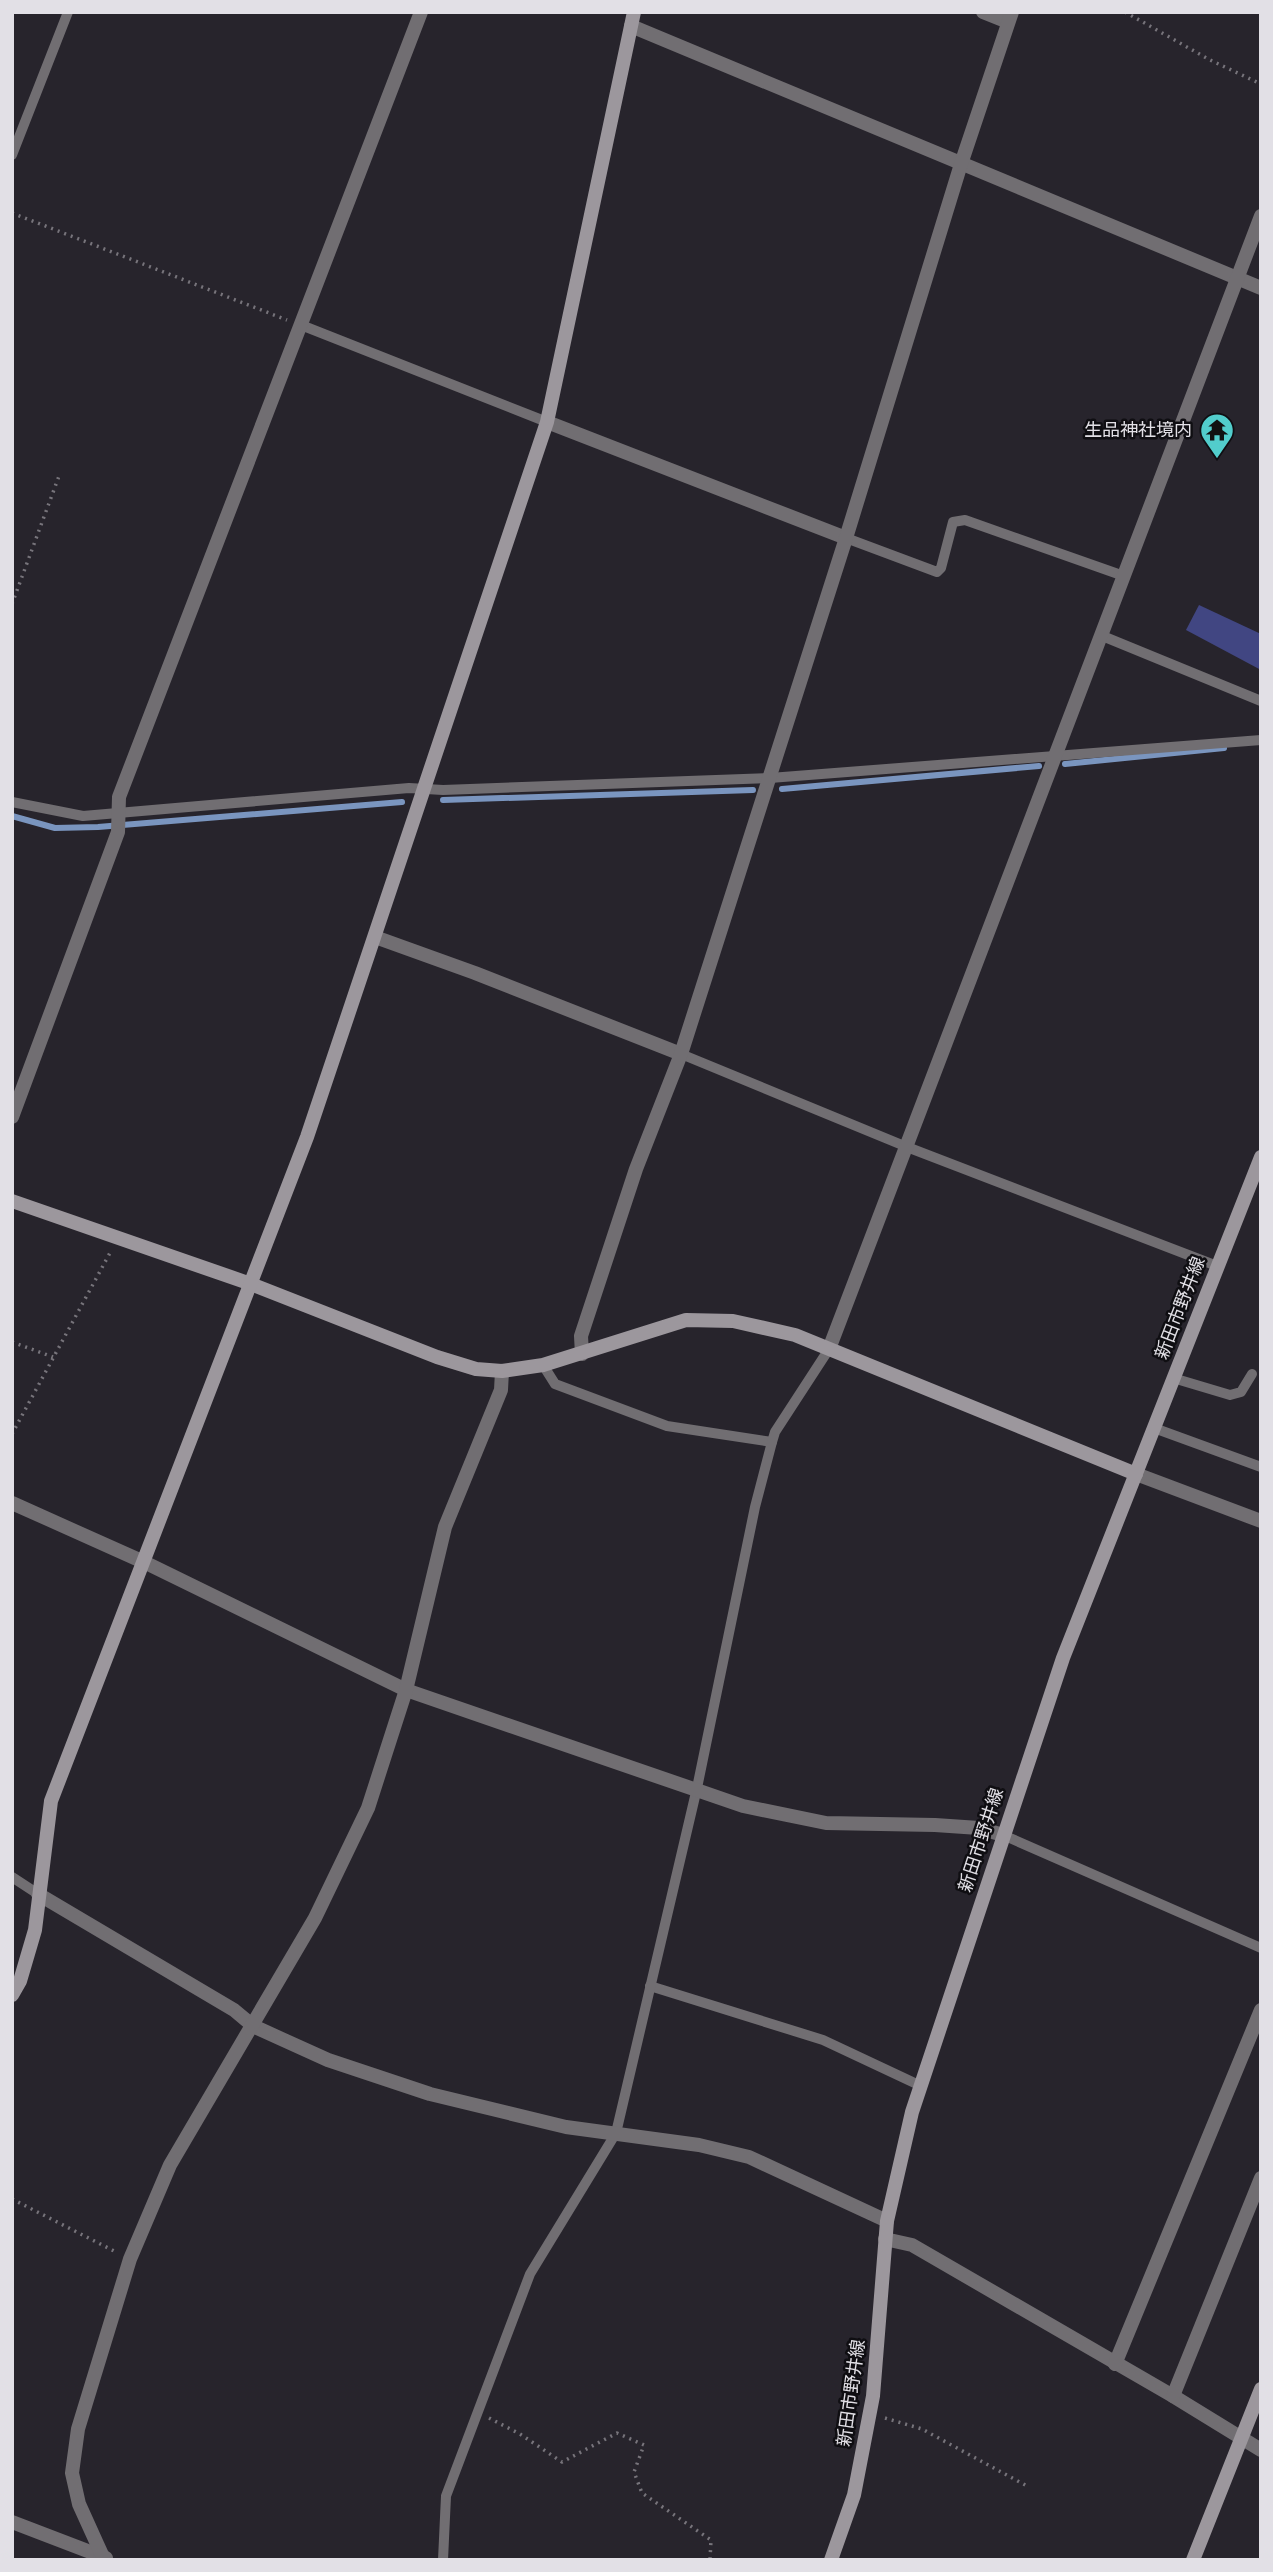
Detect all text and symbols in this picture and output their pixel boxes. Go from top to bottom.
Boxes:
temple icon: 生品神社境内 [1198,411,1236,460]
place label: 生品神社境内 [1084,420,1192,440]
street label: 新田市野井線 [1151,1254,1209,1362]
street label: 新田市野井線 [955,1786,1007,1894]
street label: 新田市野井線 [834,2338,868,2448]

